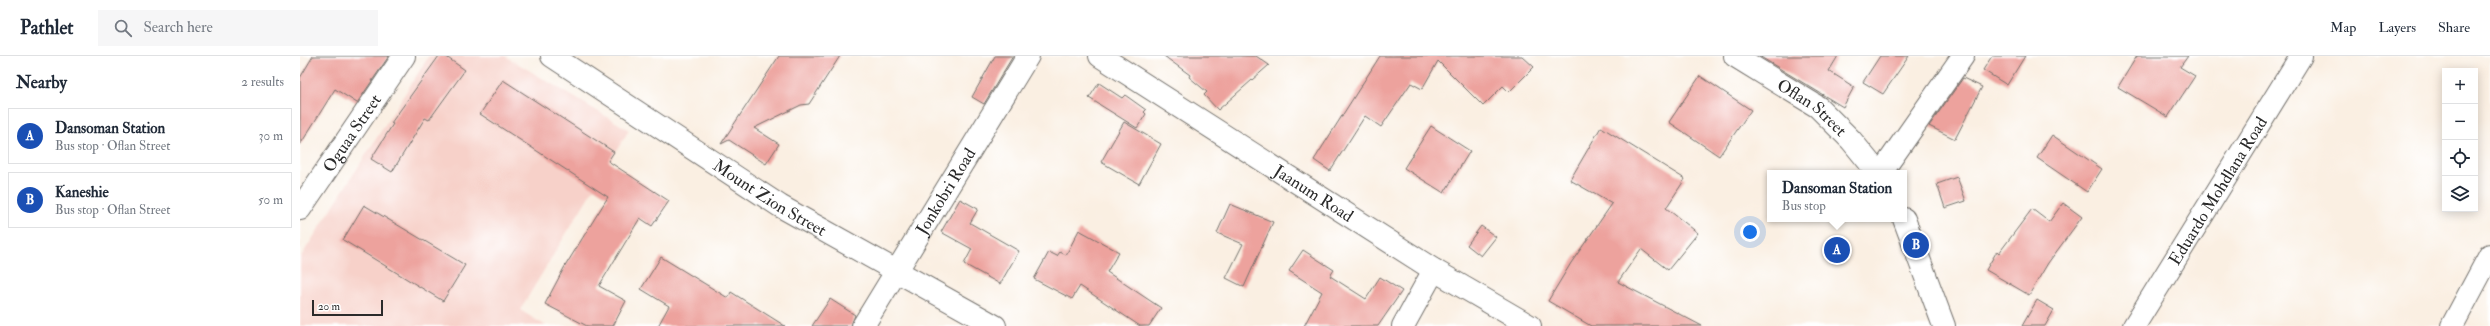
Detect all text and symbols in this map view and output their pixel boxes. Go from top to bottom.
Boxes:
search box [98,10,378,46]
text: Pathlet [20,16,74,40]
icon: search [112,17,134,39]
text: Search here [144,18,213,37]
text: Map [2330,19,2356,36]
text: Layers [2378,19,2416,36]
text: Share [2438,19,2470,36]
map controls [2442,68,2478,212]
button: + [2442,68,2478,104]
text: Nearby [16,72,67,93]
text: 2 results [241,74,284,90]
street label: Oflan Street [1773,74,1852,141]
street label: Oguaa Street [318,89,386,176]
button: − [2442,104,2478,140]
street label: Eduardo Mohdlana Road [2164,112,2272,269]
text: Dansoman Station [55,119,165,138]
text: A [26,128,34,144]
text: 30 m [259,128,283,144]
text: Bus stop · Oflan Street [55,138,170,154]
button: locate [2442,140,2478,176]
street label: Jonkobri Road [910,143,980,240]
street label: Mount Zion Street [709,155,831,241]
street label: Jaanum Road [1269,159,1358,227]
popup [1767,170,1907,222]
button: layers [2442,176,2478,212]
text: Dansoman Station [1782,179,1892,198]
text: Kaneshie [55,183,109,202]
text: B [26,192,34,208]
text: 50 m [258,192,283,208]
text: Bus stop [1782,198,1826,214]
text: Bus stop · Oflan Street [55,202,170,218]
your location [1740,222,1760,242]
pin: B [1903,230,1929,260]
pin: A [1824,235,1850,265]
scale bar [312,298,383,317]
text: 20 m [318,300,340,313]

